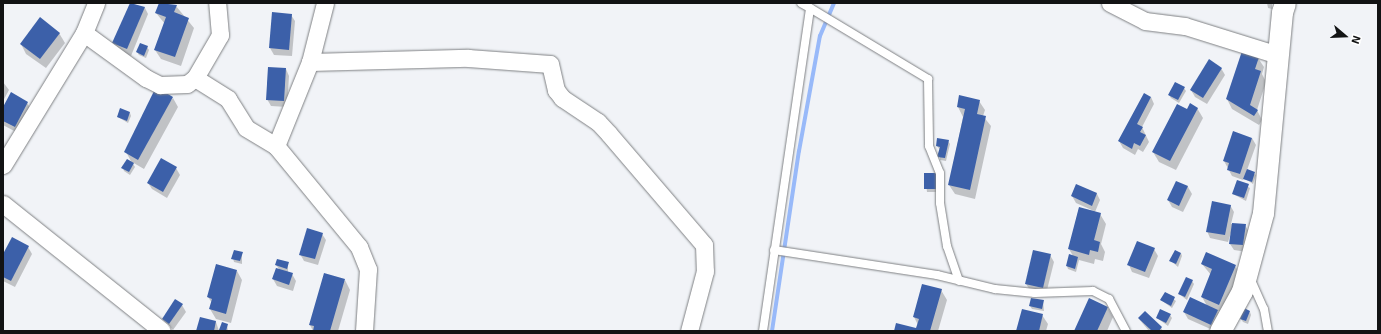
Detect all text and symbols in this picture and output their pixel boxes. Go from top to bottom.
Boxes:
north arrow [1325,16,1365,56]
text: N [1349,34,1364,46]

